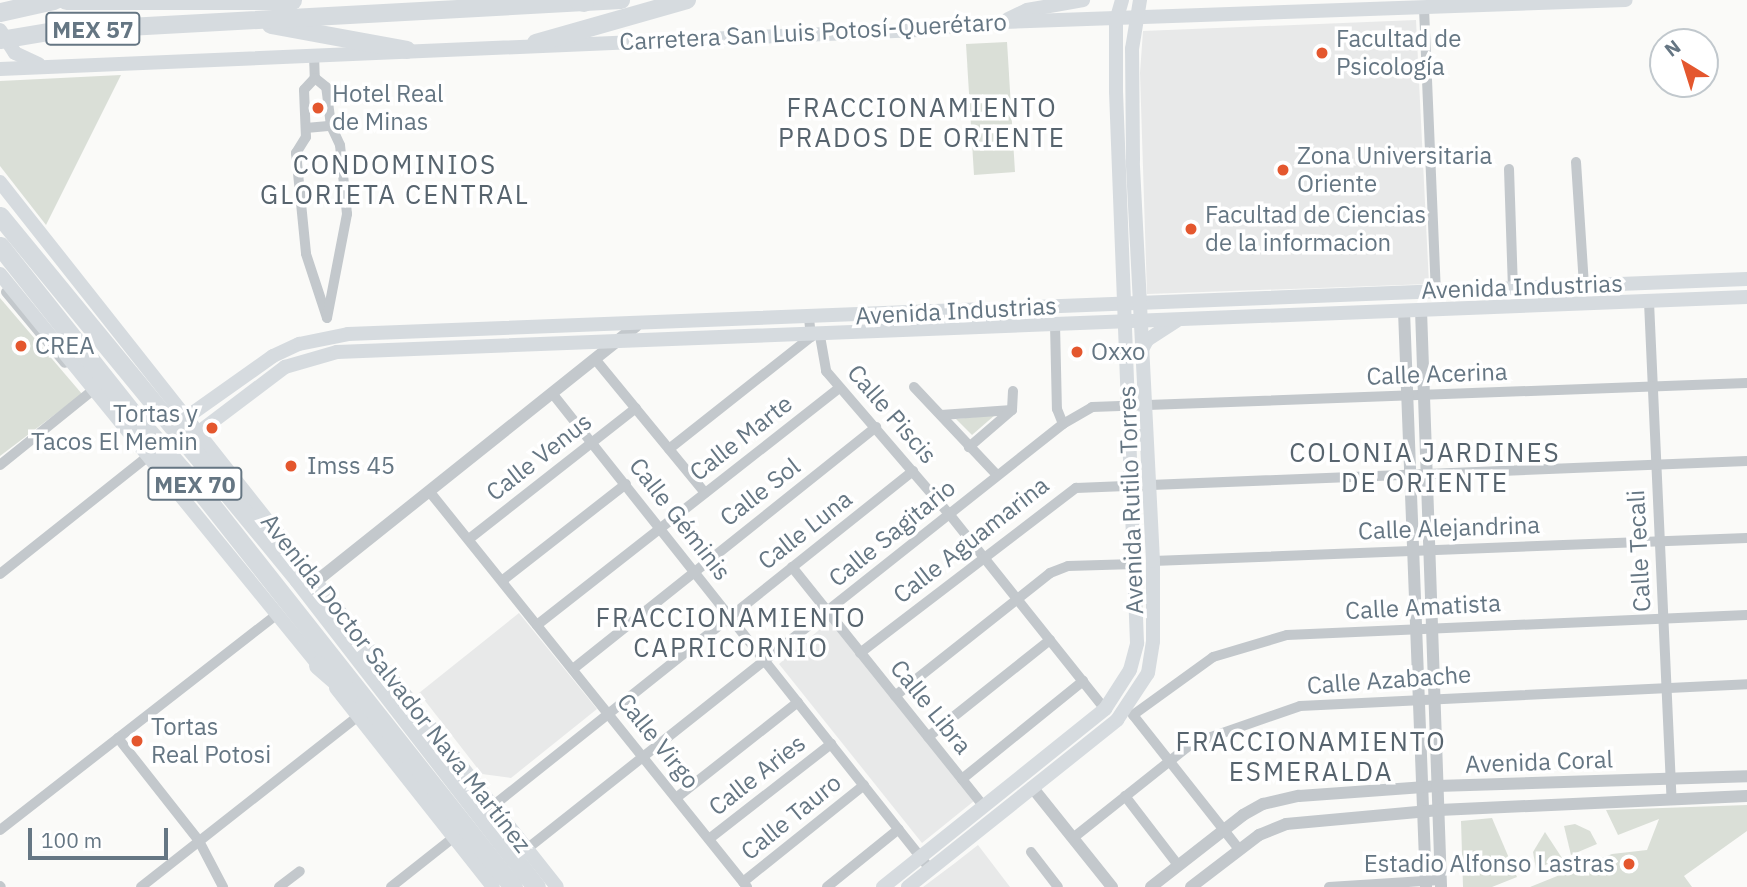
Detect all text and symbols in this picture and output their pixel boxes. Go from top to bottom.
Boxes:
street label: Carretera San Luis Potosí-Querétaro [619,7,1007,57]
road number: MEX 57 [44,10,142,48]
place label: Facultad de Psicología [1336,25,1461,81]
north arrow [1649,28,1719,98]
text: N [1659,34,1685,62]
marker: Facultad de Psicología [1314,45,1330,61]
place label: Hotel Real de Minas [332,80,444,136]
district label: FRACCIONAMIENTO PRADOS DE ORIENTE [780,92,1064,154]
marker: Hotel Real de Minas [310,100,326,116]
place label: Zona Universitaria Oriente [1297,142,1492,198]
district label: CONDOMINIOS GLORIETA CENTRAL [262,149,528,210]
marker: Zona Universitaria Oriente [1275,162,1291,178]
place label: Facultad de Ciencias de la informacion [1205,201,1426,257]
marker: Facultad de Ciencias de la informacion [1183,221,1199,237]
street label: Avenida Industrias [1421,269,1623,305]
street label: Avenida Industrias [855,291,1057,331]
place label: CREA [35,332,95,360]
marker: CREA [13,338,29,354]
place label: Oxxo [1091,338,1145,366]
marker: Oxxo [1069,344,1085,360]
street label: Calle Acerina [1366,357,1508,391]
street label: Calle Piscis [841,359,943,469]
street label: Avenida Rutilo Torres [1113,385,1149,615]
street label: Calle Marte [684,389,798,487]
place label: Tortas y Tacos El Memin [31,400,198,456]
street label: Calle Venus [481,407,597,507]
marker: Tortas y Tacos El Memin [204,420,220,436]
district label: COLONIA JARDINES DE ORIENTE [1291,437,1559,498]
place label: Imss 45 [307,452,395,480]
street label: Calle Géminis [623,452,737,586]
street label: Calle Sol [714,452,806,532]
marker: Imss 45 [281,456,301,476]
road number: MEX 70 [146,464,244,504]
street label: Calle Aguamarina [888,470,1054,610]
street label: Calle Sagitario [823,473,961,593]
street label: Calle Luna [752,484,858,576]
street label: Calle Tecali [1621,489,1657,613]
street label: Avenida Doctor Salvador Nava Martínez [255,508,537,858]
street label: Calle Alejandrina [1357,510,1541,546]
street label: Calle Amatista [1344,589,1502,625]
district label: FRACCIONAMIENTO CAPRICORNIO [597,602,865,664]
street label: Calle Libra [884,654,978,760]
street label: Calle Azabache [1306,660,1472,700]
street label: Calle Virgo [611,688,705,794]
place label: Tortas Real Potosi [151,713,271,769]
district label: FRACCIONAMIENTO ESMERALDA [1177,726,1445,788]
street label: Calle Aries [703,728,811,822]
marker: Tortas Real Potosi [129,733,145,749]
street label: Avenida Coral [1464,745,1614,779]
street label: Calle Tauro [735,768,847,866]
scale bar [32,814,172,858]
text: 100 m [41,826,102,854]
place label: Estadio Alfonso Lastras [1364,850,1615,878]
marker: Estadio Alfonso Lastras [1621,856,1637,872]

